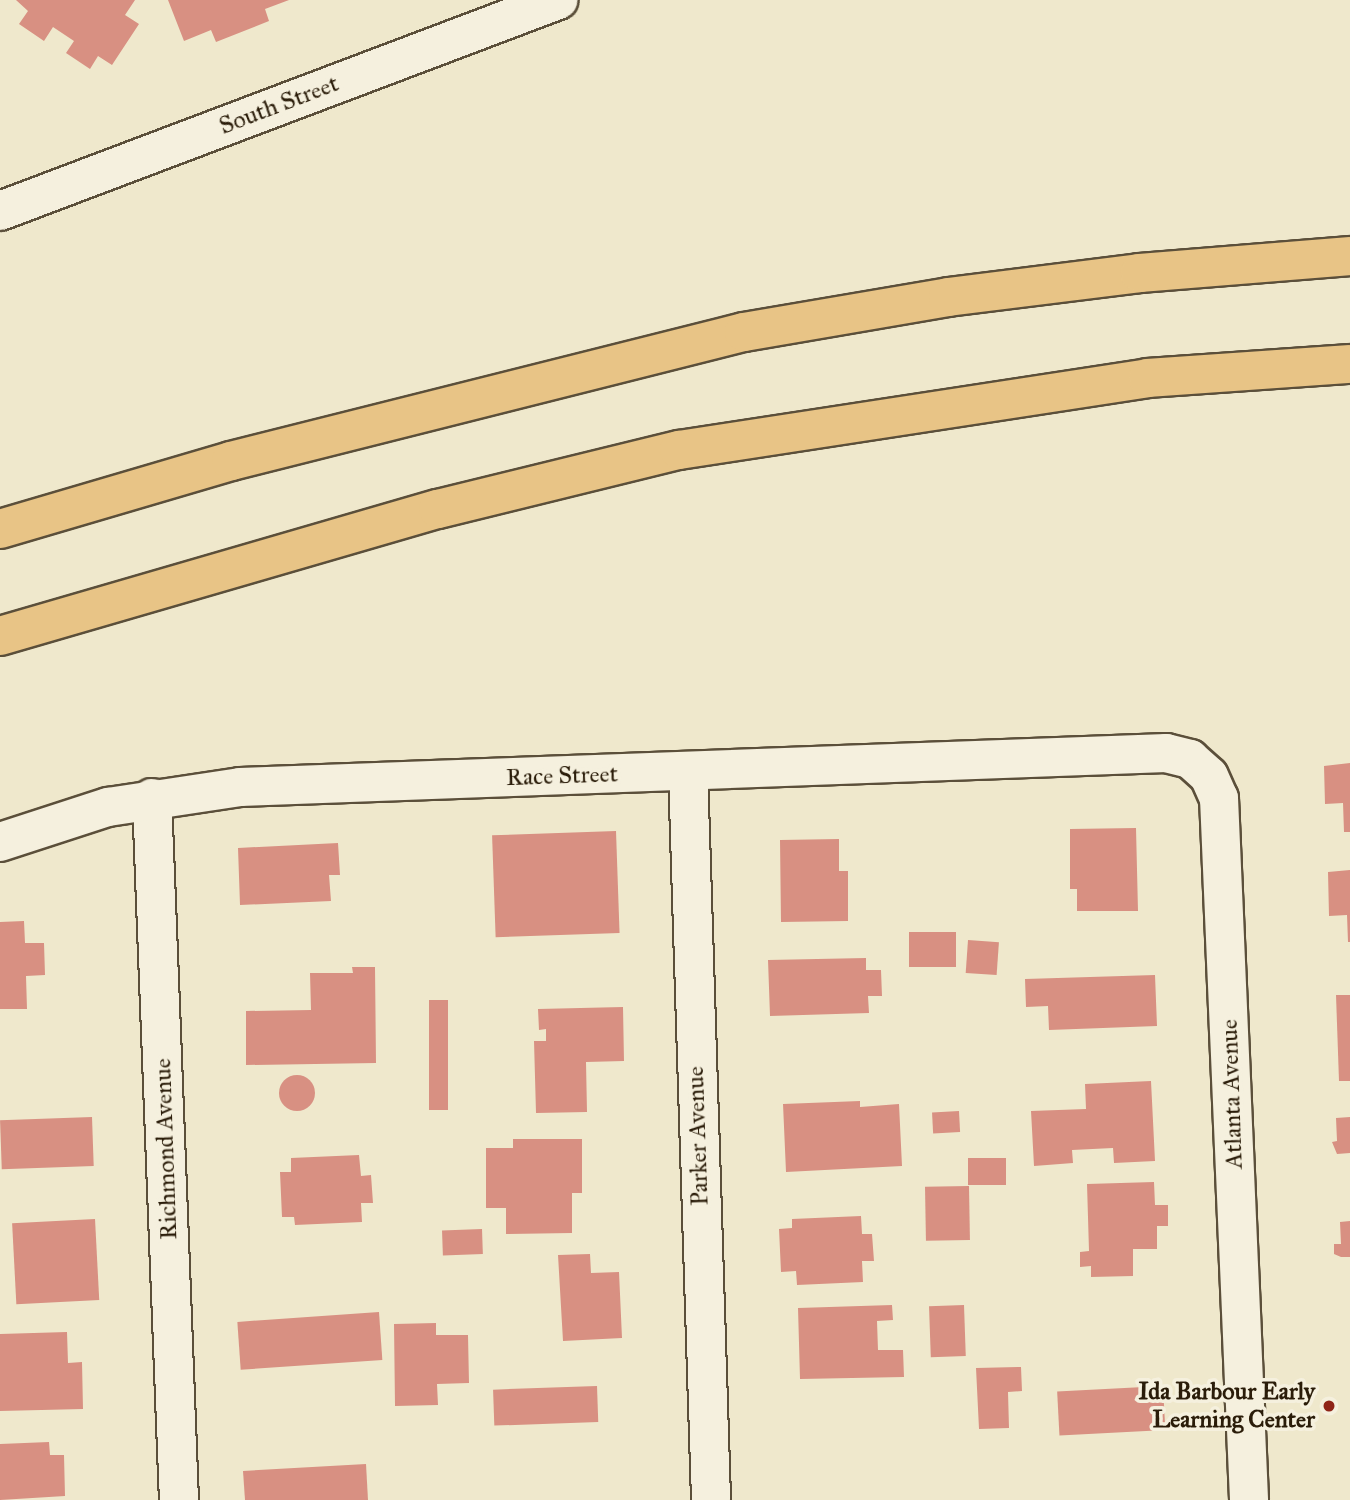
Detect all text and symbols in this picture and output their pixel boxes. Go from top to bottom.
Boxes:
street label: South Street [215,69,343,141]
street label: Race Street [506,760,618,792]
street label: Atlanta Avenue [1215,1019,1249,1169]
street label: Richmond Avenue [148,1058,184,1240]
street label: Parker Avenue [681,1066,715,1206]
place label: Ida Barbour Early Learning Center [1138,1378,1315,1434]
marker: Ida Barbour Early Learning Center [1321,1398,1337,1414]

